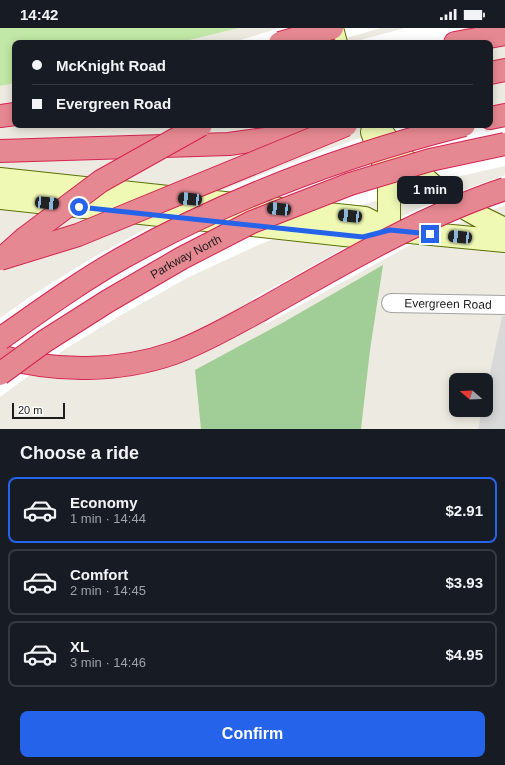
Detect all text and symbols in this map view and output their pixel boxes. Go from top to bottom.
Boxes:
text: 14:42 [20,6,58,23]
text: McKnight Road [56,57,166,74]
text: Evergreen Road [56,95,171,112]
callout: 1 min [397,176,463,204]
text: 1 min [413,182,447,197]
car [177,192,203,206]
car [34,196,60,210]
route start [70,198,88,216]
car [266,202,292,216]
car [337,209,363,223]
route end [421,225,439,243]
car [447,230,473,244]
street label: Parkway North [148,232,224,282]
street label: Evergreen Road [404,296,492,312]
north arrow [449,373,493,417]
map controls [449,373,493,417]
scale bar [12,401,65,420]
text: 20 m [18,404,42,416]
text: Choose a ride [20,443,139,463]
icon: car [22,492,58,528]
text: Economy [70,494,138,511]
text: $2.91 [445,502,483,519]
text: 1 min · 14:44 [70,511,146,526]
icon: car [22,564,58,600]
text: Comfort [70,566,128,583]
text: $3.93 [445,574,483,591]
text: 2 min · 14:45 [70,583,146,598]
icon: car [22,636,58,672]
text: XL [70,638,89,655]
text: $4.95 [445,646,483,663]
text: 3 min · 14:46 [70,655,146,670]
button: Confirm [20,711,485,757]

